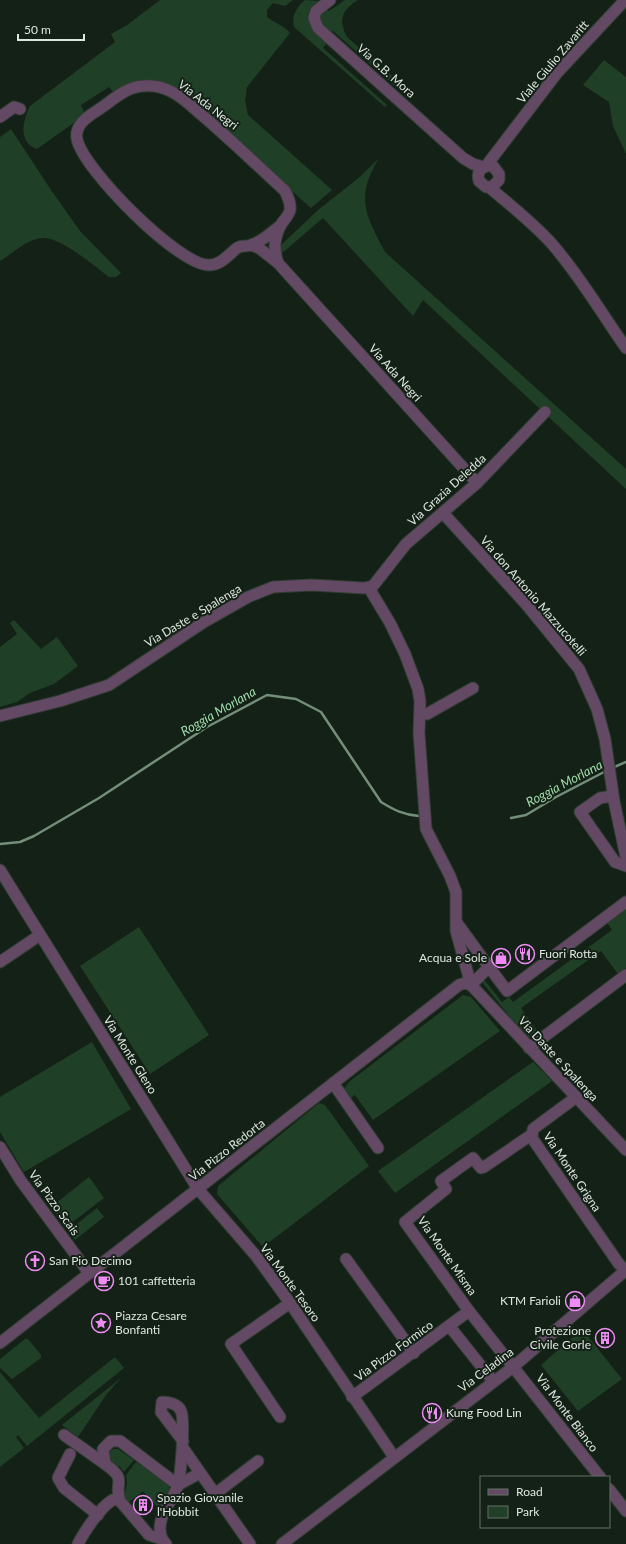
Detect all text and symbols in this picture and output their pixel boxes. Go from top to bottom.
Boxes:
scale bar [18,16,84,42]
street label: Viale Giulio Zavaritt [514,17,592,106]
text: 50 m [24,22,51,37]
street label: Via G.B. Mora [354,41,419,101]
street label: Via Ada Negri [175,76,241,133]
street label: Via Ada Negri [366,341,425,405]
street label: Via Grazia Deledda [404,450,489,529]
street label: Via don Antonio Mazzucotelli [477,533,590,659]
street label: Via Daste e Spalenga [142,581,244,650]
water label: Roggia Morlana [177,683,259,739]
water label: Roggia Morlana [523,756,605,810]
restaurant icon: Fuori Rotta [514,943,536,965]
place label: Fuori Rotta [539,946,597,961]
shop icon: Acqua e Sole [490,947,512,969]
place label: Acqua e Sole [419,950,487,965]
street label: Via Monte Gleno [100,1013,161,1097]
street label: Via Daste e Spalenga [515,1013,602,1104]
street label: Via Pizzo Redorta [186,1115,268,1184]
street label: Via Monte Grigna [540,1129,605,1214]
street label: Via Pizzo Scais [26,1167,83,1238]
street label: Via Monte Misma [415,1213,480,1298]
street label: Via Monte Tesoro [257,1241,324,1325]
church icon: San Pio Decimo [24,1250,46,1272]
place label: San Pio Decimo [49,1253,132,1268]
cafe icon: 101 caffetteria [93,1270,115,1292]
place label: 101 caffetteria [118,1273,195,1288]
shop icon: KTM Farioli [564,1290,586,1312]
place label: KTM Farioli [500,1293,561,1308]
place label: Piazza Cesare Bonfanti [115,1308,187,1337]
place icon: Piazza Cesare Bonfanti [90,1312,112,1334]
street label: Via Pizzo Formico [352,1317,436,1384]
place label: Protezione Civile Gorle [530,1323,591,1352]
building icon: Protezione Civile Gorle [594,1327,616,1349]
street label: Via Celadina [455,1344,516,1395]
street label: Via Monte Bianco [533,1371,602,1455]
restaurant icon: Kung Food Lin [421,1402,443,1424]
place label: Kung Food Lin [446,1405,522,1420]
legend [480,1476,610,1528]
text: Road [516,1484,543,1499]
place label: Spazio Giovanile l'Hobbit [157,1490,243,1519]
building icon: Spazio Giovanile l'Hobbit [132,1494,154,1516]
text: Park [516,1504,540,1519]

